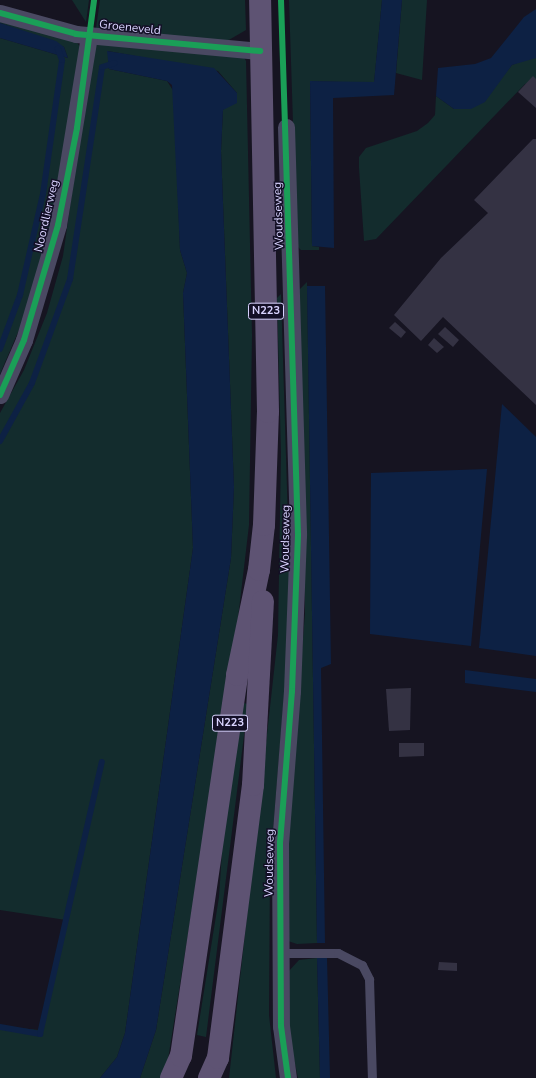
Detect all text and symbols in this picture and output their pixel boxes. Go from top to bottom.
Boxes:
street label: Groeneveld [98,18,162,38]
street label: Noordlierweg [32,178,62,254]
street label: Woudseweg [271,182,287,250]
road number: N223 [247,302,285,320]
street label: Woudseweg [278,505,294,573]
road number: N223 [211,714,249,732]
street label: Woudseweg [262,829,278,897]

